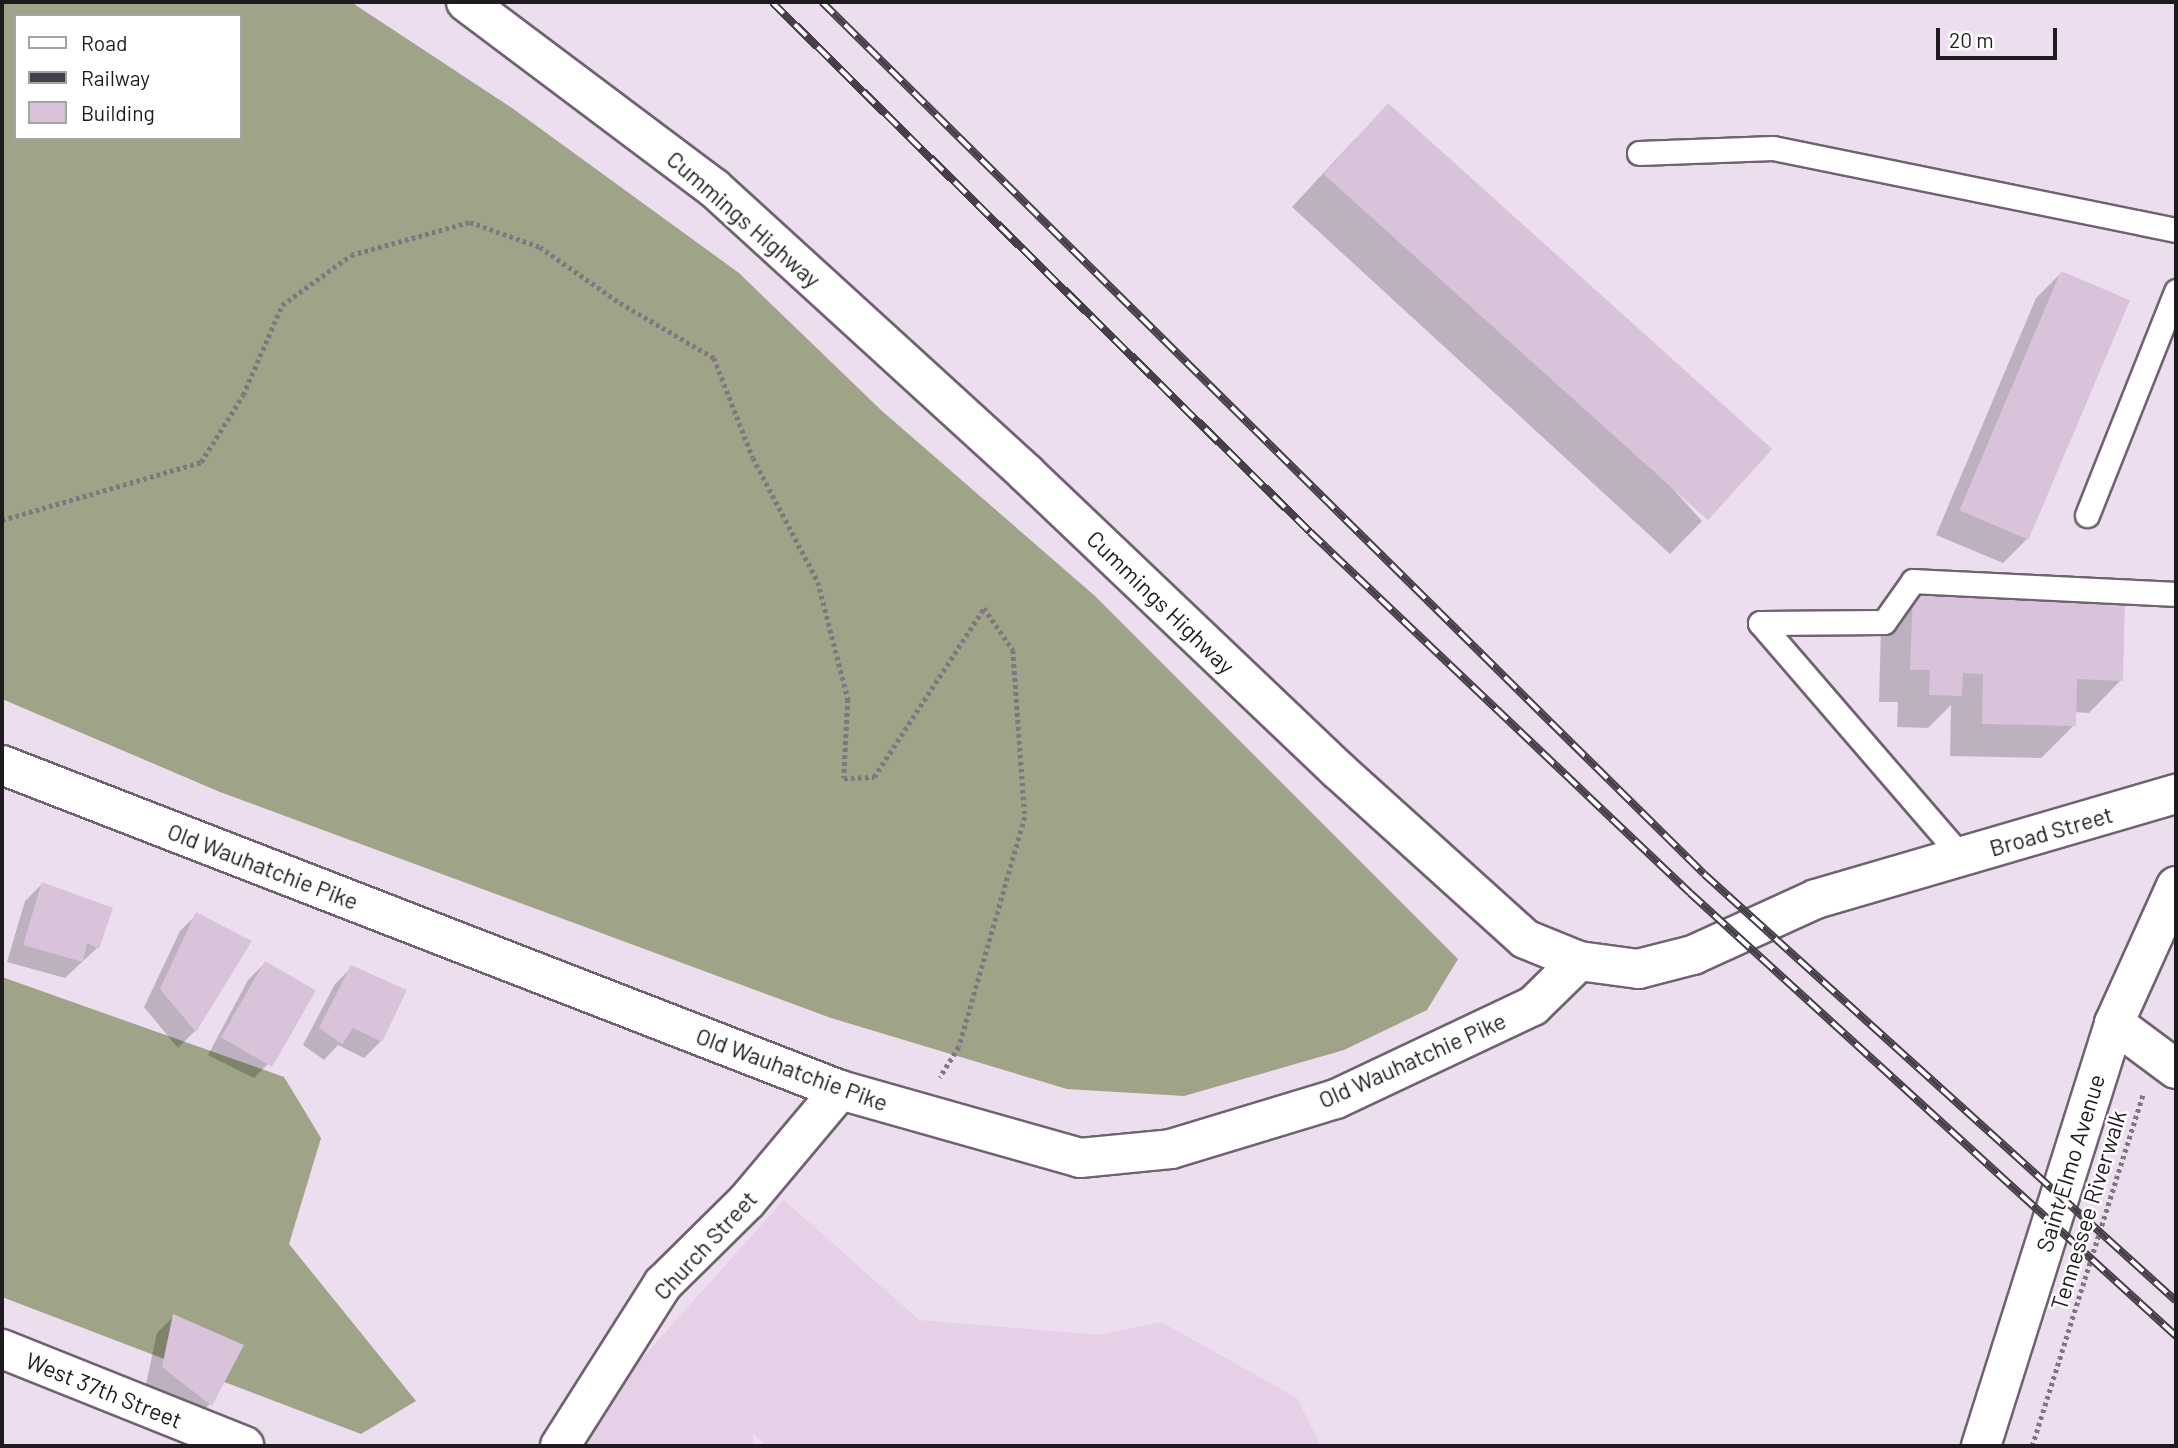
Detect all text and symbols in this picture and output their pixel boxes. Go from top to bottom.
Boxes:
legend [14,14,242,140]
scale bar [1940,14,2061,58]
text: 20 m [1949,27,1994,52]
text: Road [81,30,127,55]
text: Railway [81,65,150,90]
text: Building [81,100,155,125]
street label: Cummings Highway [662,145,826,293]
street label: Cummings Highway [1082,525,1240,679]
street label: Broad Street [1986,800,2116,862]
street label: Old Wauhatchie Pike [164,817,362,915]
street label: Old Wauhatchie Pike [1314,1006,1510,1114]
street label: Old Wauhatchie Pike [692,1022,892,1116]
street label: Saint Elmo Avenue [2030,1071,2110,1255]
street label: Tennessee Riverwalk [2044,1107,2132,1313]
street label: Church Street [648,1185,762,1305]
street label: West 37th Street [22,1346,186,1434]

